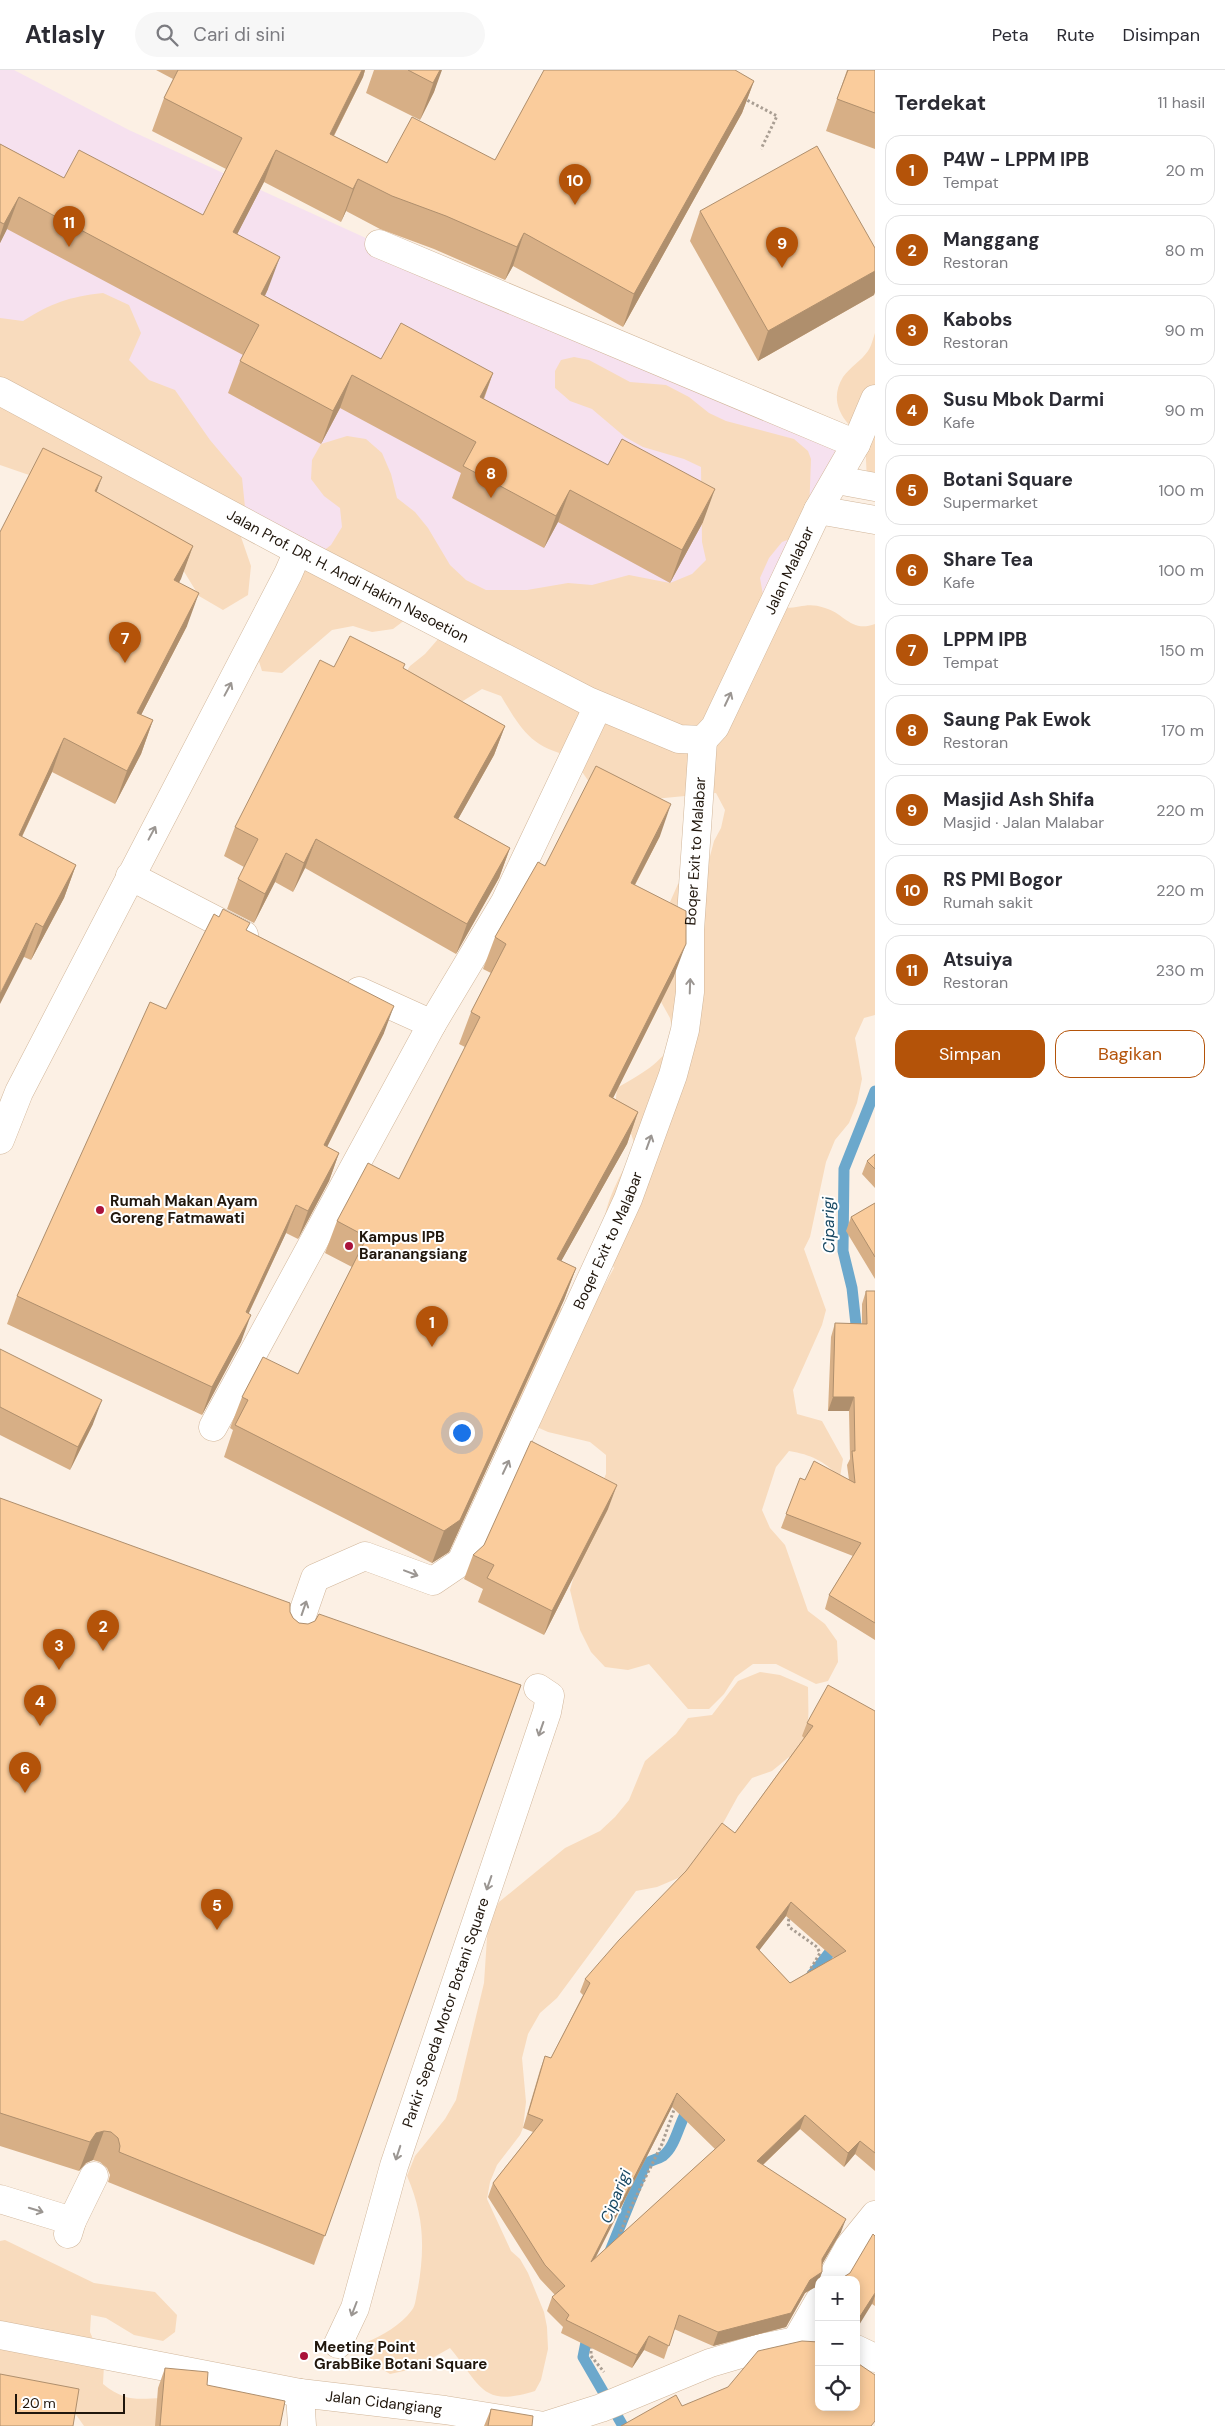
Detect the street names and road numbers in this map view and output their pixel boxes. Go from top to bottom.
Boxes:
street label: Jalan Prof. DR. H. Andi Hakim Nasoetion [223,505,472,648]
street label: Jalan Malabar [760,523,819,618]
street label: Boqer Exit to Malabar [680,776,710,926]
street label: Boqer Exit to Malabar [569,1168,647,1313]
street label: Parkir Sepeda Motor Botani Square [398,1895,494,2130]
street label: Jalan Cidangiang [324,2386,443,2420]

